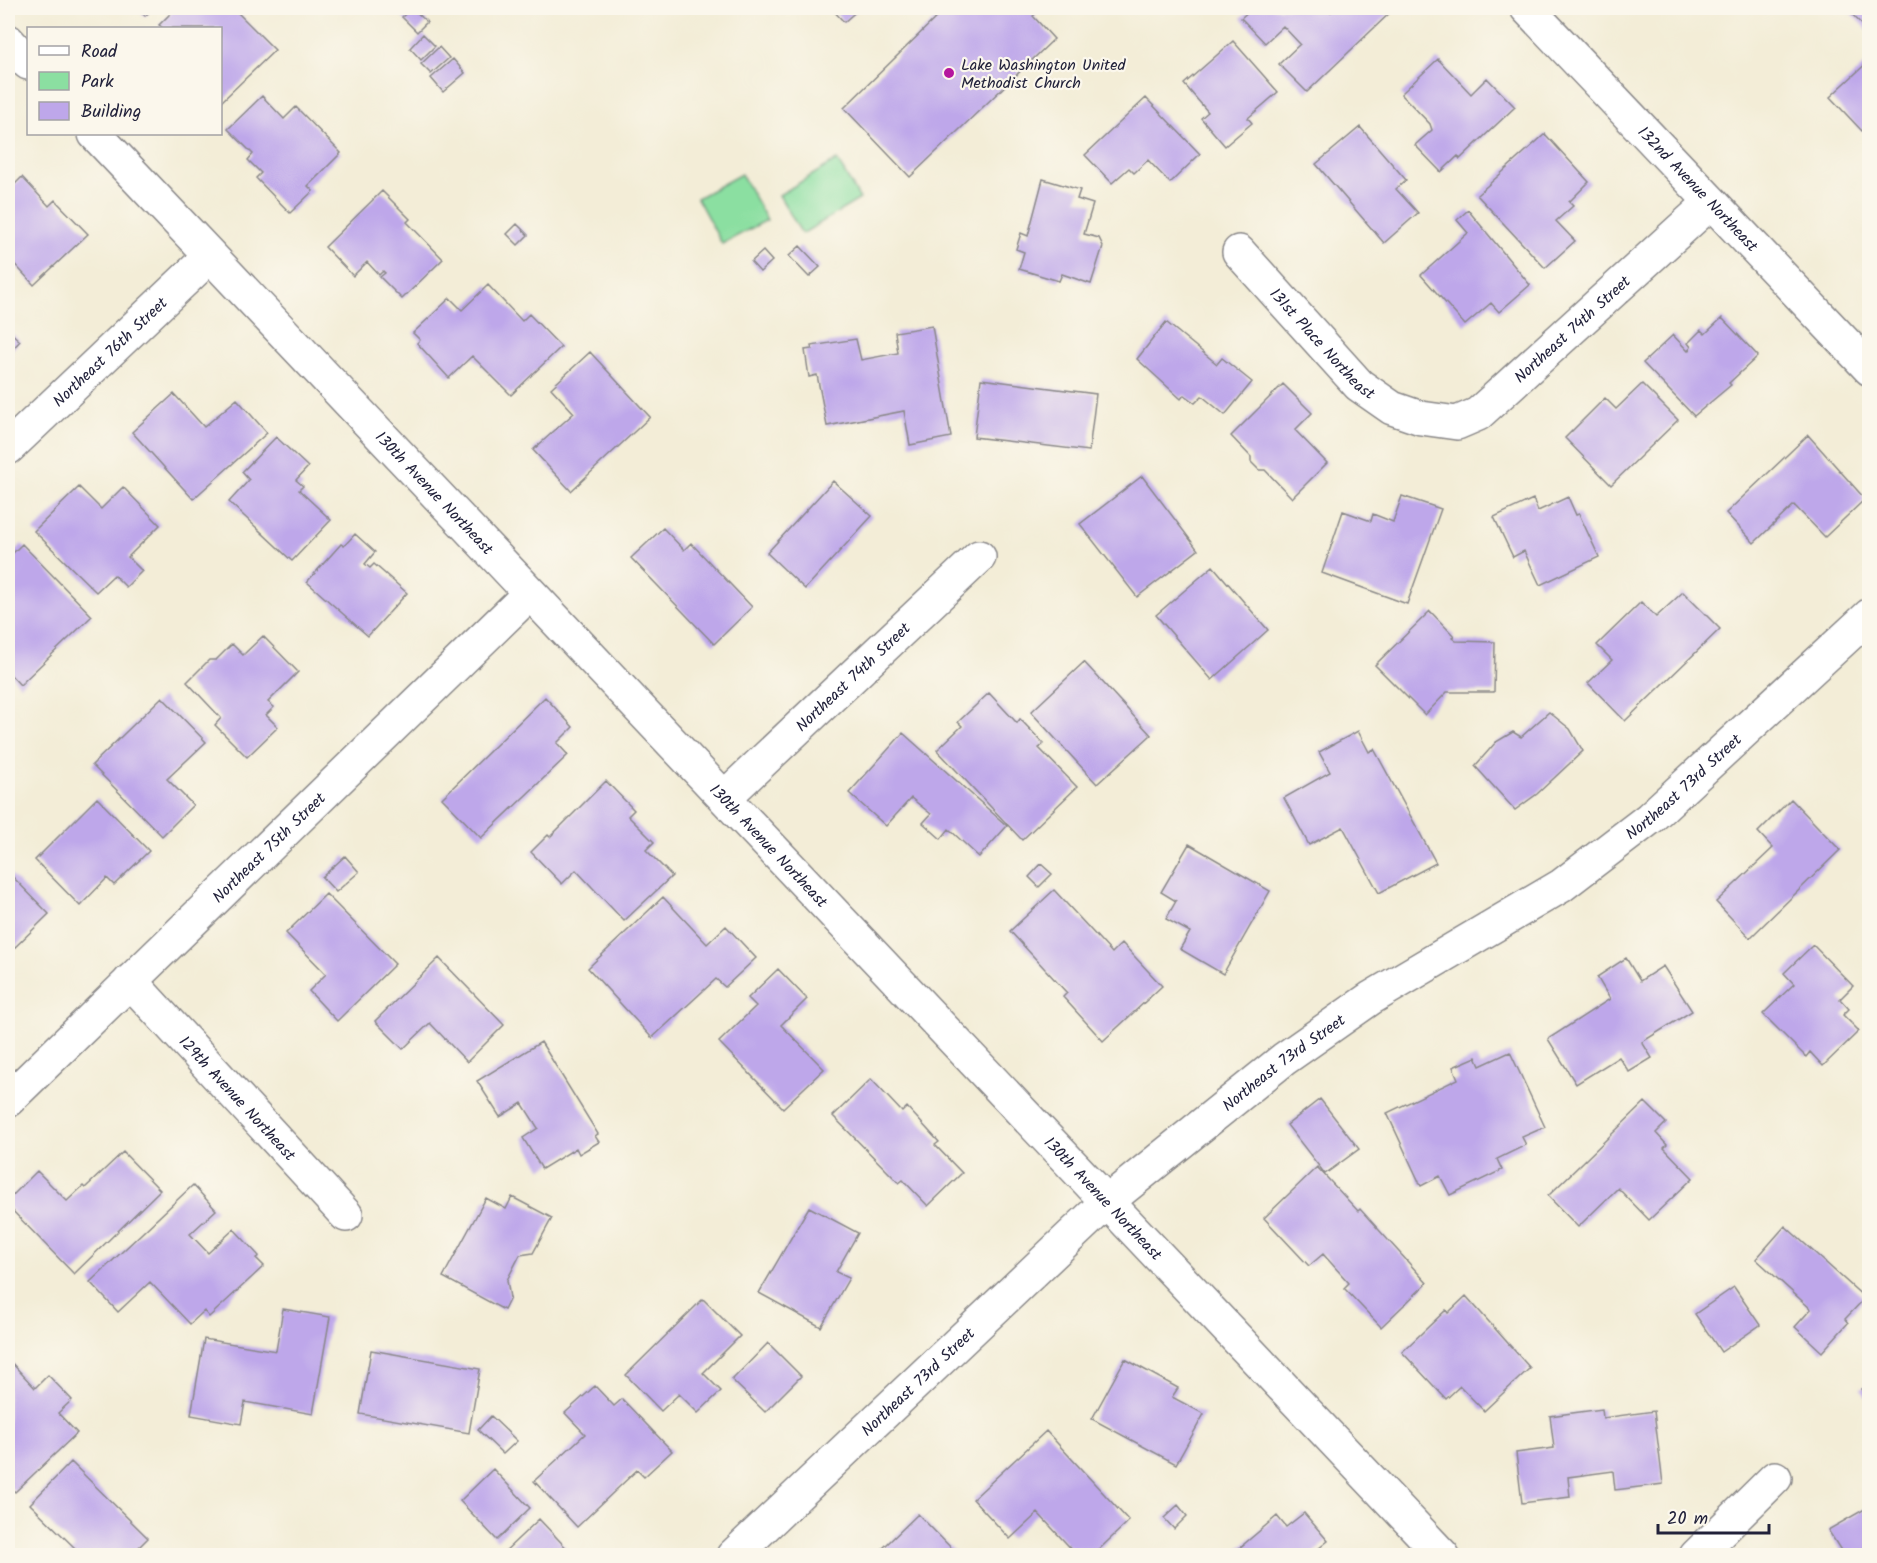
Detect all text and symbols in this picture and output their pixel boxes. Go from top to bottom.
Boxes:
legend [27,27,222,135]
text: Road [81,38,118,67]
place label: Lake Washington United Methodist Church [961,53,1126,96]
marker: Lake Washington United Methodist Church [942,66,956,80]
text: Park [81,68,114,97]
text: Building [81,98,141,127]
street label: 132nd Avenue Northeast [1631,121,1764,259]
street label: Northeast 74th Street [1509,269,1637,390]
street label: 131st Place Northeast [1263,283,1380,407]
street label: Northeast 76th Street [47,291,174,414]
street label: 130th Avenue Northeast [369,426,499,562]
street label: Northeast 74th Street [790,616,917,738]
street label: Northeast 73rd Street [1620,728,1748,847]
street label: 130th Avenue Northeast [703,779,834,915]
street label: Northeast 75th Street [207,786,333,909]
street label: Northeast 73rd Street [1217,1008,1352,1118]
street label: 129th Avenue Northeast [172,1031,302,1168]
street label: 130th Avenue Northeast [1037,1131,1168,1267]
street label: Northeast 73rd Street [856,1322,982,1443]
scale bar [1658,1497,1769,1535]
text: 20 m [1667,1505,1708,1534]

